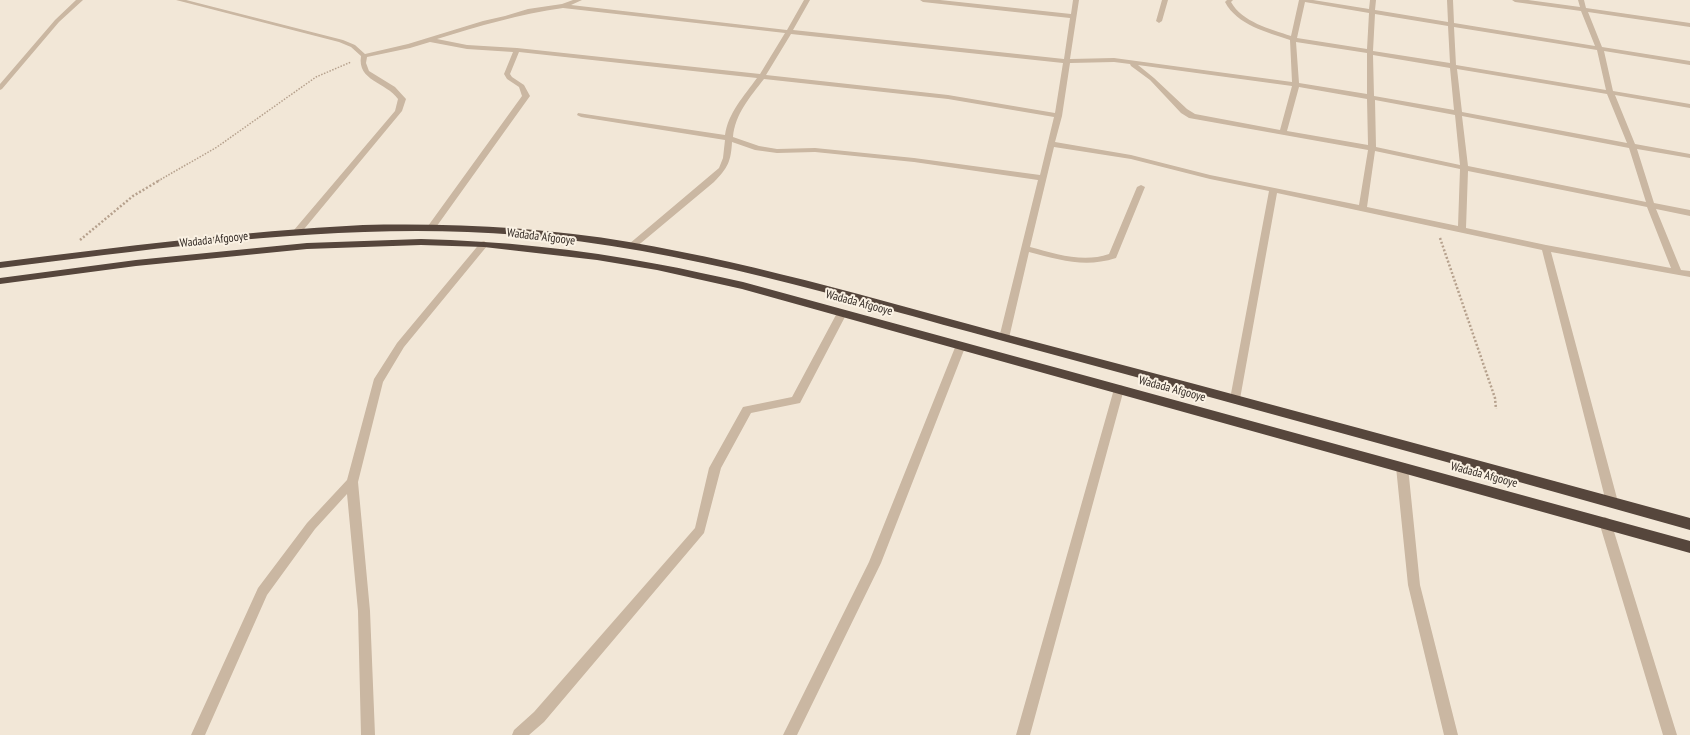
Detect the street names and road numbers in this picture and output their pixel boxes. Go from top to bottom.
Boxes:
street label: Wadada Afgooye [506,226,576,248]
street label: Wadada Afgooye [179,229,249,251]
street label: Wadada Afgooye [824,287,894,319]
street label: Wadada Afgooye [1137,373,1207,405]
street label: Wadada Afgooye [1449,459,1519,491]

